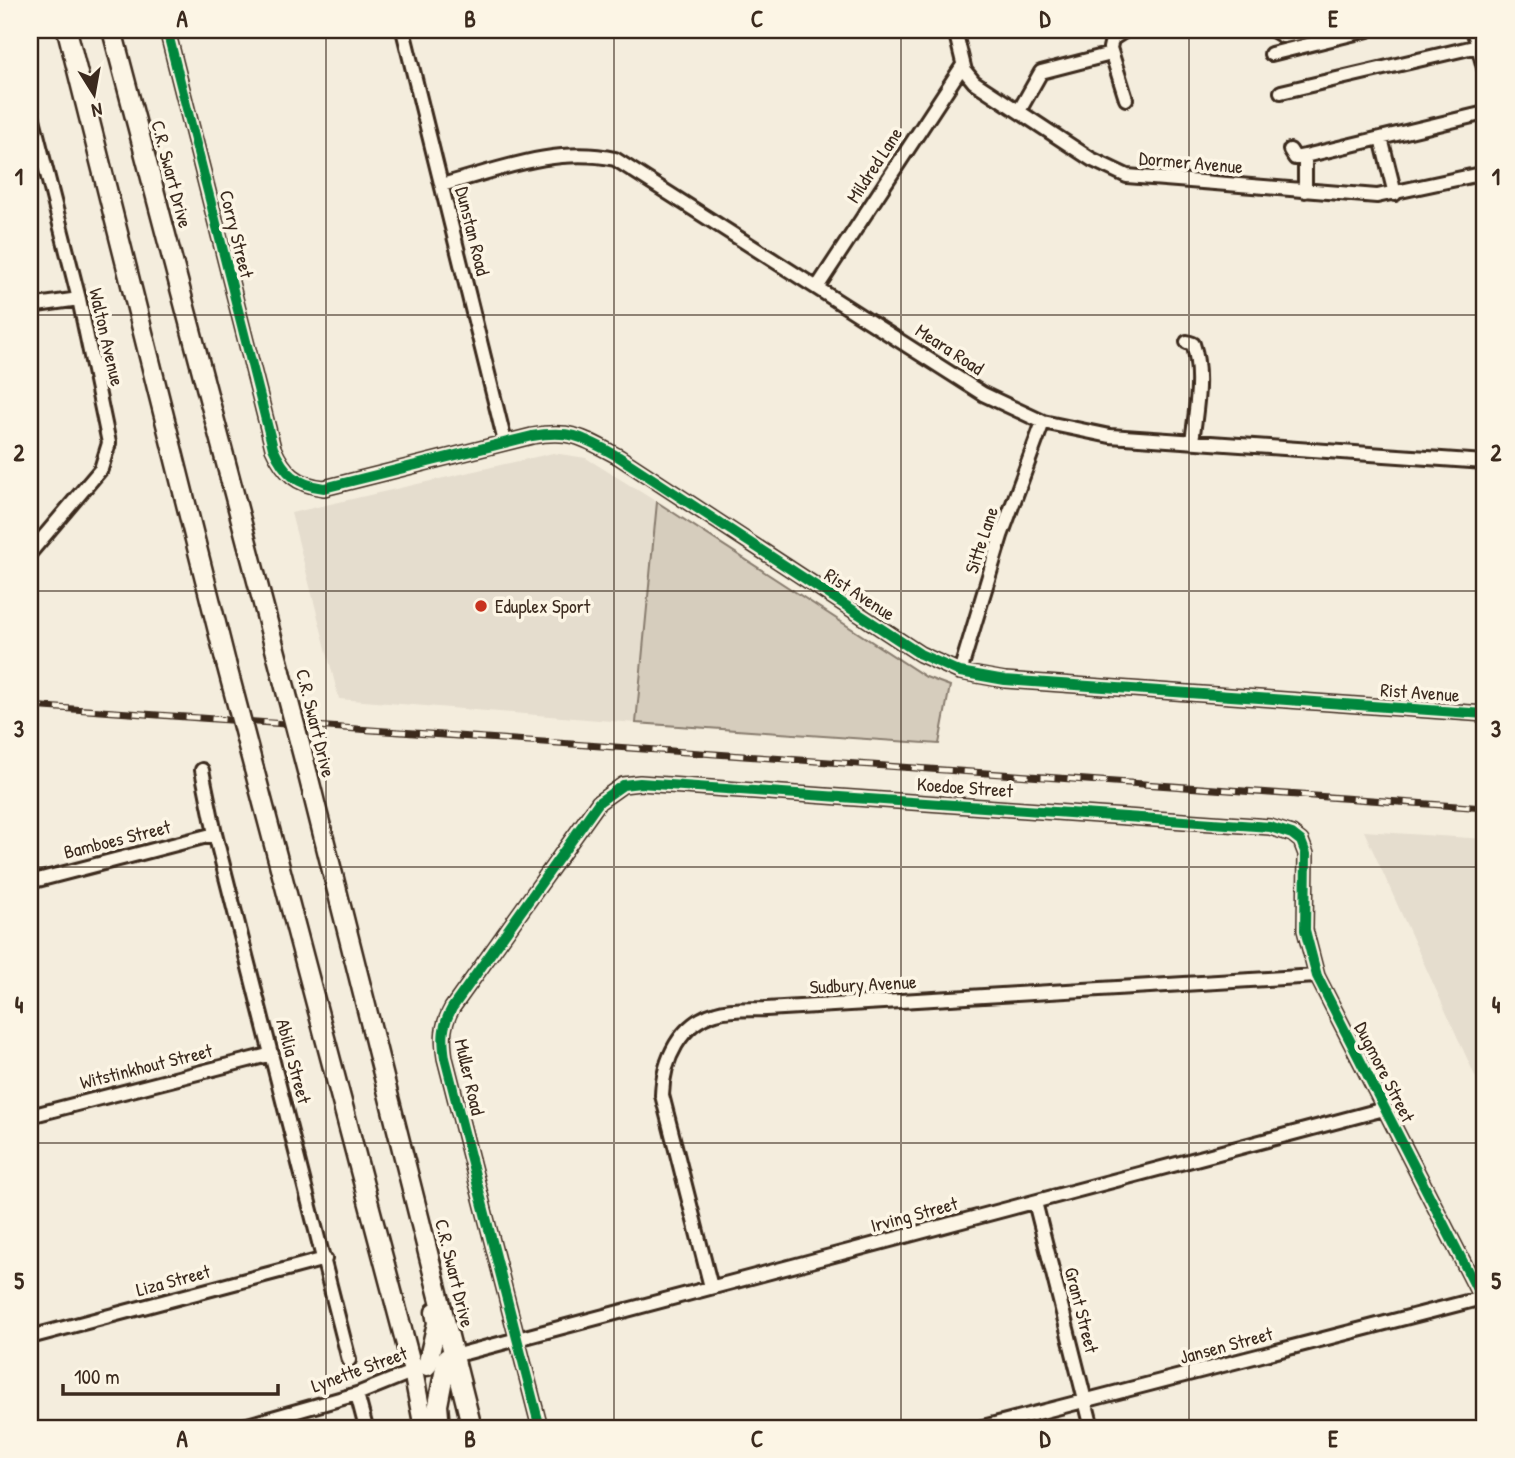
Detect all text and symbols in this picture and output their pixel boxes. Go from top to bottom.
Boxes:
text: A [176,3,188,34]
text: B [464,3,476,34]
text: C [751,3,763,34]
text: D [1040,3,1052,34]
text: E [1328,3,1339,34]
north arrow [60,60,130,130]
text: N [90,97,105,124]
street label: C.R. Swart Drive [145,117,199,231]
street label: Mildred Lane [840,122,908,208]
street label: Dormer Avenue [1138,145,1245,180]
text: 1 [15,161,23,192]
text: 1 [1492,161,1500,192]
street label: Dunstan Road [449,184,497,279]
street label: Corry Street [214,188,261,281]
street label: Walton Avenue [83,286,131,389]
street label: Meara Road [911,317,990,381]
text: 2 [14,437,25,468]
text: 2 [1491,437,1502,468]
street label: Sitte Lane [958,503,1004,577]
street label: Rist Avenue [820,562,901,627]
place label: Eduplex Sport [495,593,591,619]
marker: Eduplex Sport [473,598,489,614]
street label: C.R. Swart Drive [290,666,342,780]
street label: Rist Avenue [1380,676,1461,708]
text: 3 [14,713,24,744]
text: 3 [1491,713,1501,744]
street label: Koedoe Street [916,771,1014,803]
street label: Bamboes Street [61,813,173,865]
street label: Sudbury Avenue [809,968,918,1000]
text: 4 [15,989,24,1020]
text: 4 [1492,989,1501,1020]
street label: Abilia Street [270,1016,318,1107]
street label: Dugmore Street [1349,1017,1422,1127]
street label: Muller Road [449,1036,492,1118]
street label: Witstinkhout Street [77,1037,215,1095]
street label: Irving Street [868,1190,961,1238]
street label: C.R. Swart Drive [429,1216,481,1330]
street label: Liza Street [133,1258,213,1302]
street label: Grant Street [1059,1264,1105,1356]
text: 5 [14,1265,24,1296]
text: 5 [1491,1265,1501,1296]
street label: Jansen Street [1177,1320,1276,1370]
street label: Lynette Street [307,1339,411,1398]
scale bar [63,1353,278,1397]
text: 100 m [74,1362,120,1391]
text: A [176,1423,188,1454]
text: B [464,1423,476,1454]
text: C [751,1423,763,1454]
text: D [1040,1423,1052,1454]
text: E [1328,1423,1339,1454]

